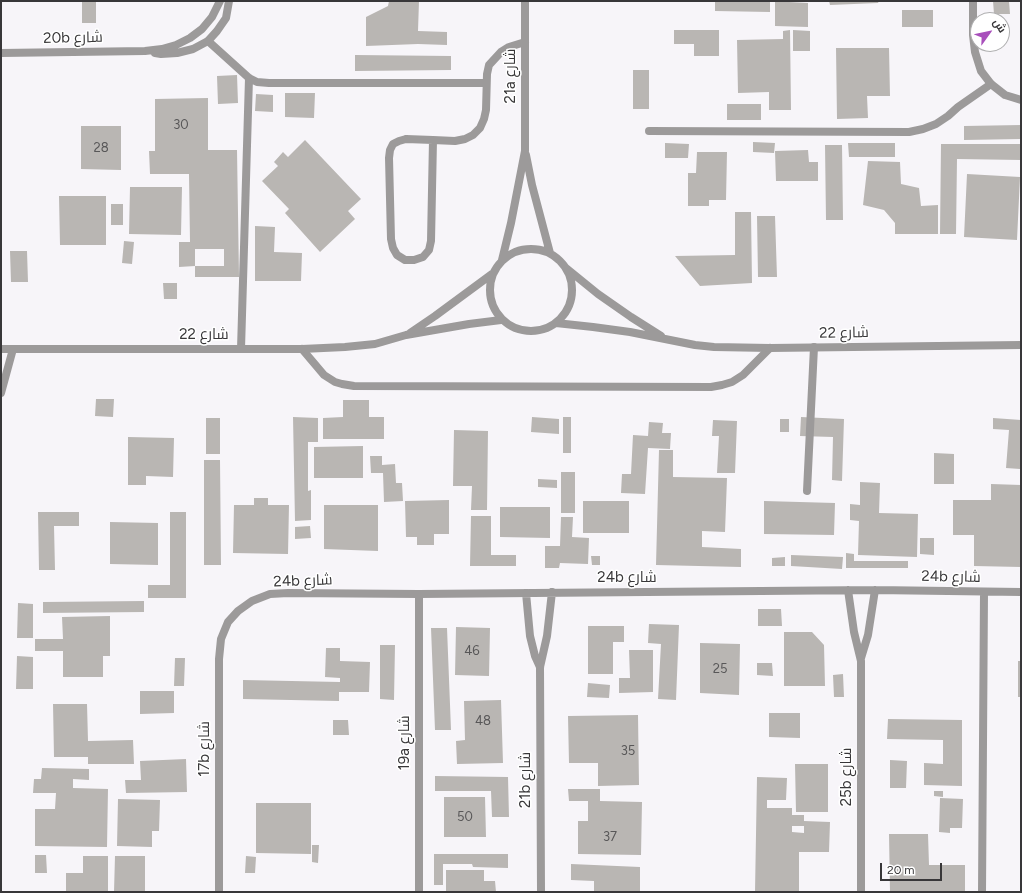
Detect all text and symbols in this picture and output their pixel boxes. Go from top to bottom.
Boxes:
north arrow [970,12,1010,52]
text: ش [990,16,1009,35]
street label: 20b شارع [43,28,103,48]
street label: 21a شارع [502,49,520,103]
house number: 30 [173,117,189,133]
house number: 28 [93,140,109,156]
street label: شارع 22 [819,324,869,342]
street label: شارع 22 [179,326,229,344]
street label: 24b شارع [921,567,981,587]
street label: 24b شارع [597,569,657,587]
street label: 24b شارع [273,571,333,591]
house number: 46 [464,643,480,659]
house number: 25 [713,661,727,677]
house number: 48 [475,713,491,729]
street label: 19a شارع [396,715,414,771]
street label: 17b شارع [196,721,214,777]
house number: 35 [621,743,635,759]
street label: 25b شارع [838,748,856,806]
street label: 21b شارع [517,752,535,808]
house number: 50 [457,809,473,825]
house number: 37 [603,829,617,845]
scale bar [882,855,944,881]
text: 20 m [887,863,915,877]

